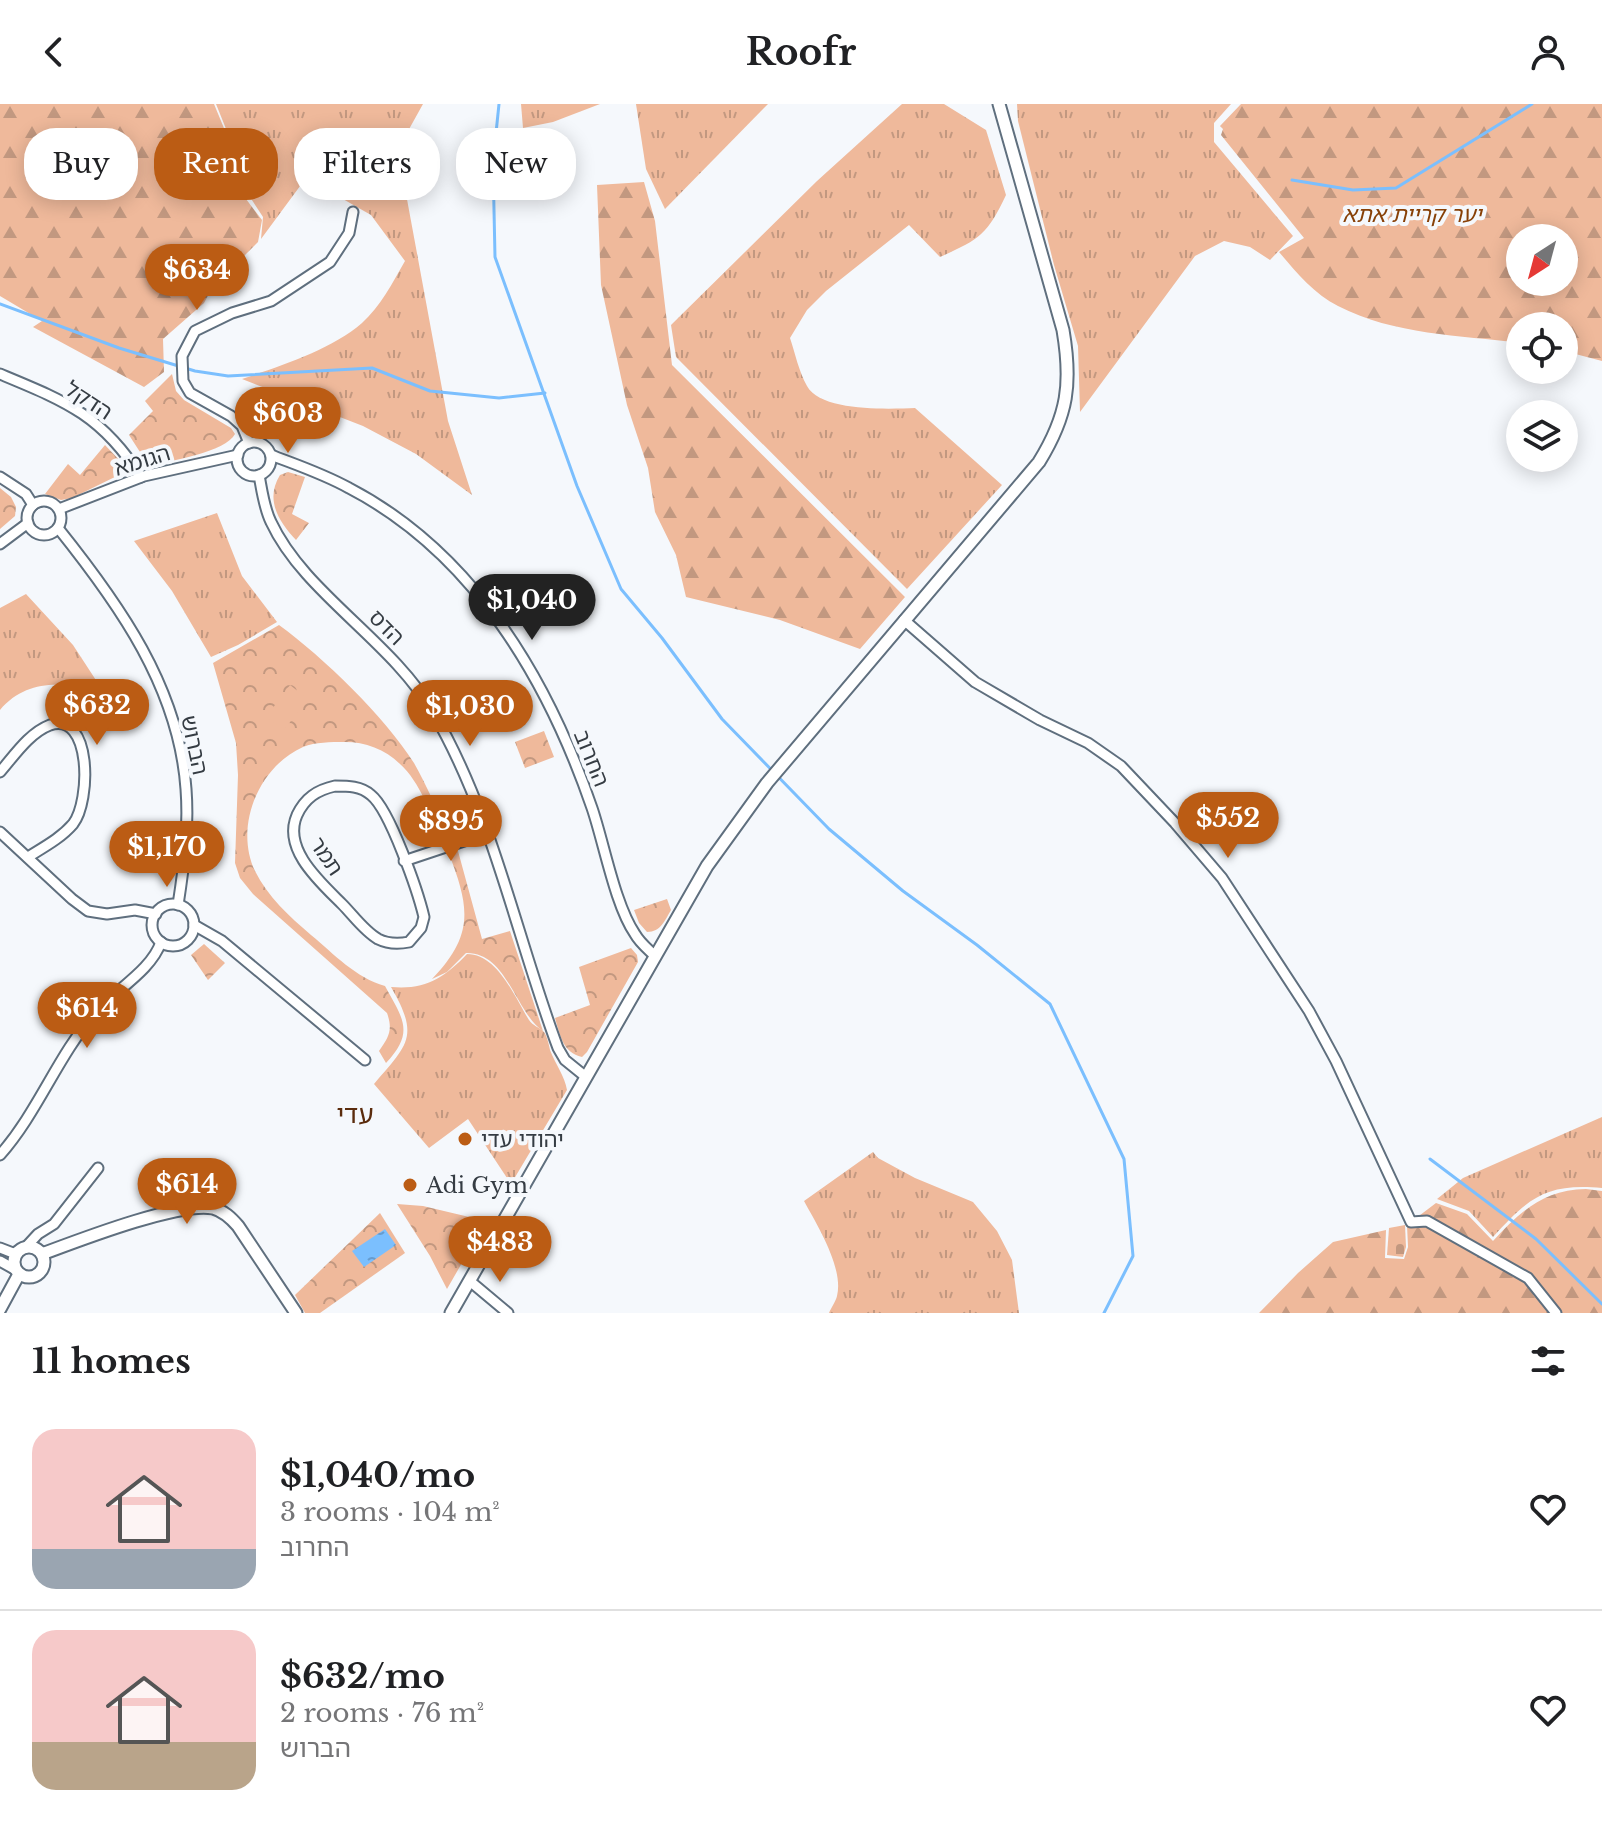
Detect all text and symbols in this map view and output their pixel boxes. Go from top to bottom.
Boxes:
icon: back [32,30,76,74]
text: Roofr [746,30,856,75]
icon: person [1526,30,1570,74]
chip: Buy [24,128,138,200]
chip: Rent [154,128,278,200]
chip: Filters [294,128,440,200]
chip: New [456,128,576,200]
park label: יער קריית אתא [1343,201,1484,228]
north arrow [1506,224,1578,296]
map controls [1506,224,1578,472]
pin: $634 [150,244,244,312]
text: $634 [163,254,231,286]
button: locate [1506,312,1578,384]
street label: הדקל [60,375,117,426]
pin: $603 [241,387,335,455]
text: $603 [253,397,323,429]
button: layers [1506,400,1578,472]
street label: הגומא [111,439,173,482]
pin: $1,040 [467,574,597,642]
text: $1,040 [487,584,577,616]
street label: הדס [363,604,410,651]
pin: $632 [50,679,144,747]
pin: $1,030 [405,680,535,748]
text: $632 [63,689,131,721]
text: $1,030 [425,690,515,722]
street label: הברוש [175,713,214,777]
street label: החרוב [568,726,615,791]
pin: $552 [1181,792,1275,860]
pin: $895 [404,795,498,863]
text: $552 [1196,802,1260,834]
text: $895 [418,805,484,837]
pin: $1,170 [102,821,232,889]
text: $1,170 [127,831,207,863]
street label: תמר [304,832,349,881]
pin: $614 [40,982,134,1050]
text: $614 [56,992,118,1024]
district label: עדי [336,1098,374,1130]
place label: יהודי עדי [481,1126,564,1153]
marker: יהודי עדי [456,1130,474,1148]
pin: $614 [140,1158,234,1226]
text: $614 [156,1168,218,1200]
place label: Adi Gym [425,1172,528,1199]
marker: Adi Gym [401,1176,419,1194]
pin: $483 [453,1216,547,1284]
text: $483 [466,1226,534,1258]
icon: filters [1526,1339,1570,1383]
text: 11 homes [32,1340,191,1382]
text: $1,040/mo [280,1454,475,1496]
icon: home [96,1461,192,1557]
icon: heart [1526,1487,1570,1531]
text: 3 rooms · 104 m² [280,1496,500,1528]
text: החרוב [280,1531,350,1563]
text: $632/mo [280,1655,445,1697]
icon: home [96,1662,192,1758]
icon: heart [1526,1688,1570,1732]
text: 2 rooms · 76 m² [280,1697,484,1729]
text: הברוש [280,1732,351,1764]

